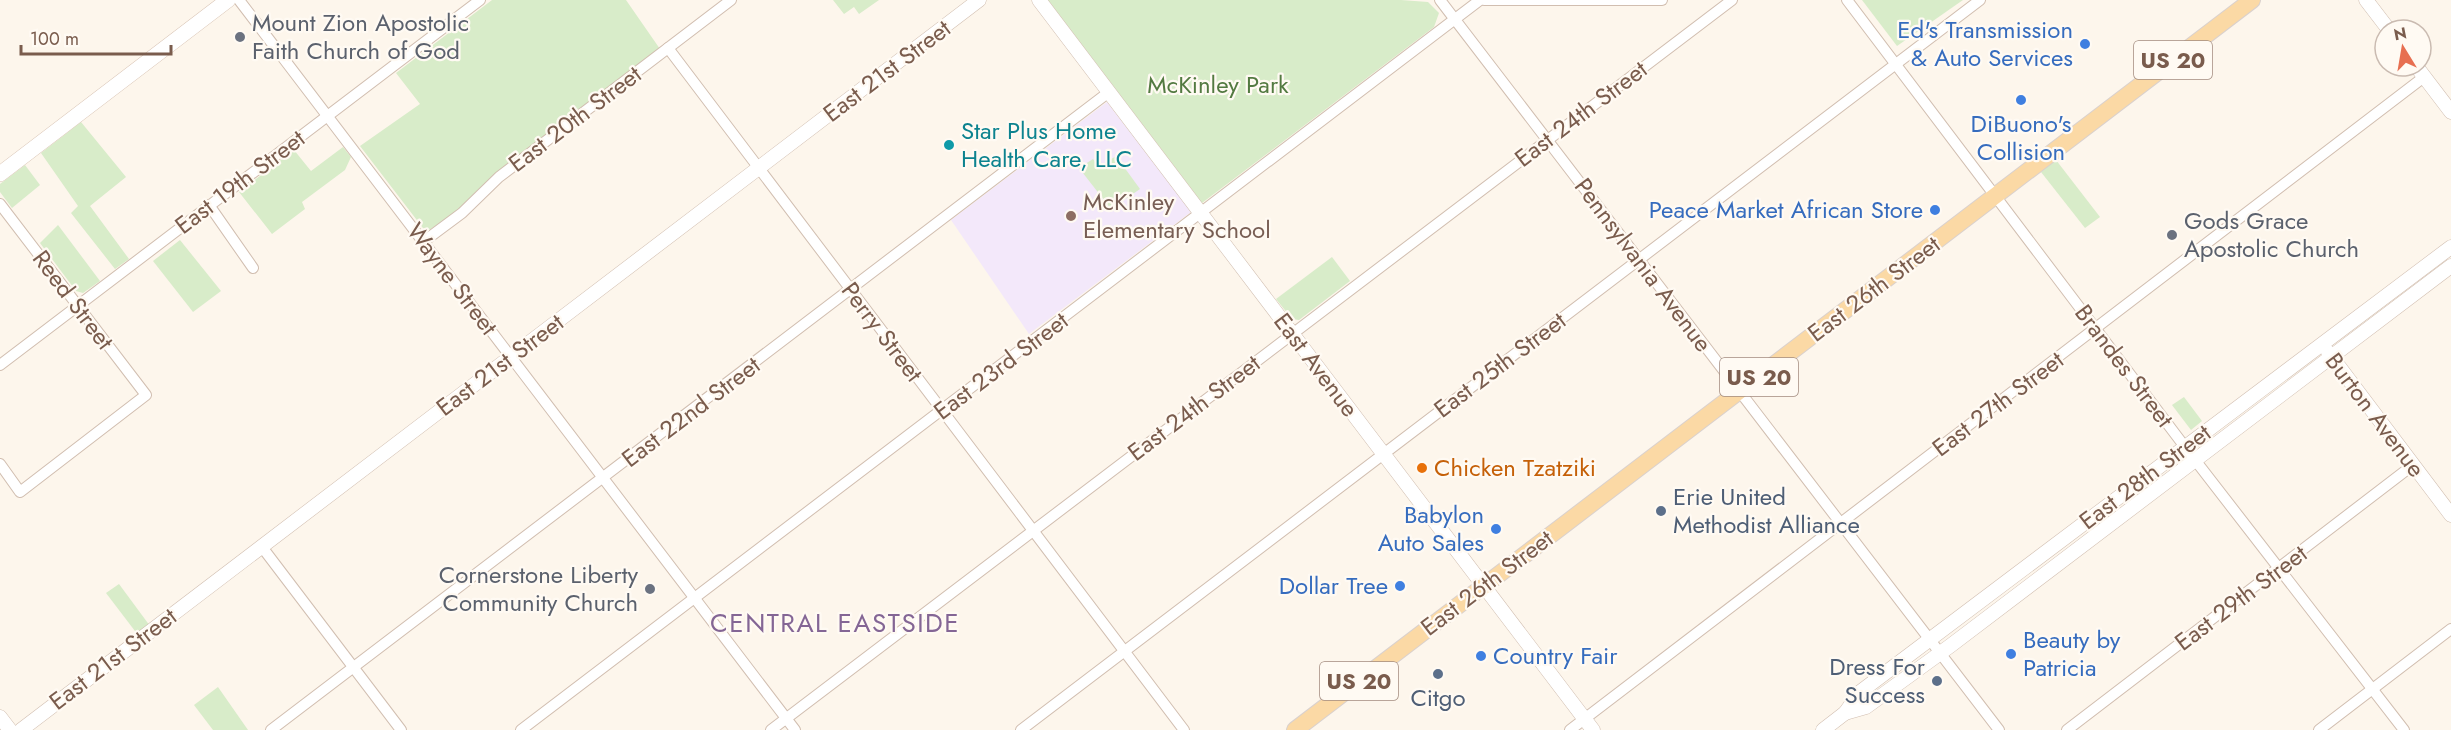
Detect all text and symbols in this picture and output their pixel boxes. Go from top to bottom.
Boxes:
place label: Mount Zion Apostolic Faith Church of God [252,5,469,68]
street label: East 21st Street [816,11,958,130]
place label: Ed's Transmission & Auto Services [1897,12,2073,75]
scale bar [21,18,171,56]
north arrow [2373,18,2433,78]
text: N [2392,21,2409,46]
text: 100 m [30,26,79,52]
marker: Mount Zion Apostolic Faith Church of God [233,30,247,44]
marker: Ed's Transmission & Auto Services [2078,37,2092,51]
road number: US 20 [2134,41,2212,79]
street label: East 24th Street [1507,52,1654,175]
street label: East 20th Street [501,57,649,180]
park label: McKinley Park [1147,67,1289,102]
marker: DiBuono's Collision [2014,93,2028,107]
place label: DiBuono's Collision [1971,106,2071,169]
place label: Star Plus Home Health Care, LLC [961,113,1132,176]
street label: East 19th Street [167,121,312,242]
marker: Star Plus Home Health Care, LLC [942,138,956,152]
street label: Pennsylvania Avenue [1566,170,1721,359]
place label: McKinley Elementary School [1083,184,1271,247]
place label: Peace Market African Store [1649,192,1923,227]
marker: Peace Market African Store [1928,203,1942,217]
place label: Gods Grace Apostolic Church [2184,203,2359,266]
marker: McKinley Elementary School [1064,209,1078,223]
street label: Wayne Street [398,215,506,342]
street label: East 26th Street [1800,227,1947,350]
marker: Gods Grace Apostolic Church [2165,228,2179,242]
street label: Reed Street [24,243,123,357]
street label: Perry Street [833,274,932,389]
street label: Brandes Street [2067,297,2182,435]
street label: East 23rd Street [926,303,1076,428]
street label: East 25th Street [1426,303,1573,426]
street label: East 21st Street [429,305,571,424]
street label: East Avenue [1266,305,1367,424]
street label: East 27th Street [1925,342,2071,465]
street label: Burton Avenue [2317,345,2434,484]
street label: East 24th Street [1120,346,1267,469]
street label: East 22nd Street [614,348,767,475]
road number: US 20 [1720,358,1798,396]
street label: East 28th Street [2071,415,2218,538]
place label: Chicken Tzatziki [1434,450,1596,485]
marker: Chicken Tzatziki [1415,461,1429,475]
place label: Erie United Methodist Alliance [1673,479,1860,542]
place label: Babylon Auto Sales [1378,497,1484,560]
marker: Erie United Methodist Alliance [1654,504,1668,518]
street label: East 26th Street [1413,521,1560,644]
marker: Babylon Auto Sales [1489,522,1503,536]
street label: East 29th Street [2167,536,2314,659]
place label: Cornerstone Liberty Community Church [439,557,638,620]
place label: Dollar Tree [1279,568,1388,603]
marker: Dollar Tree [1393,579,1407,593]
marker: Cornerstone Liberty Community Church [643,582,657,596]
street label: East 21st Street [42,599,184,718]
district label: CENTRAL EASTSIDE [710,604,960,642]
place label: Beauty by Patricia [2023,622,2121,685]
place label: Country Fair [1493,638,1618,673]
marker: Beauty by Patricia [2004,647,2018,661]
marker: Country Fair [1474,649,1488,663]
place label: Dress For Success [1829,649,1926,712]
road number: US 20 [1320,662,1398,700]
marker: Citgo [1431,667,1445,681]
marker: Dress For Success [1930,674,1944,688]
place label: Citgo [1410,680,1466,715]

